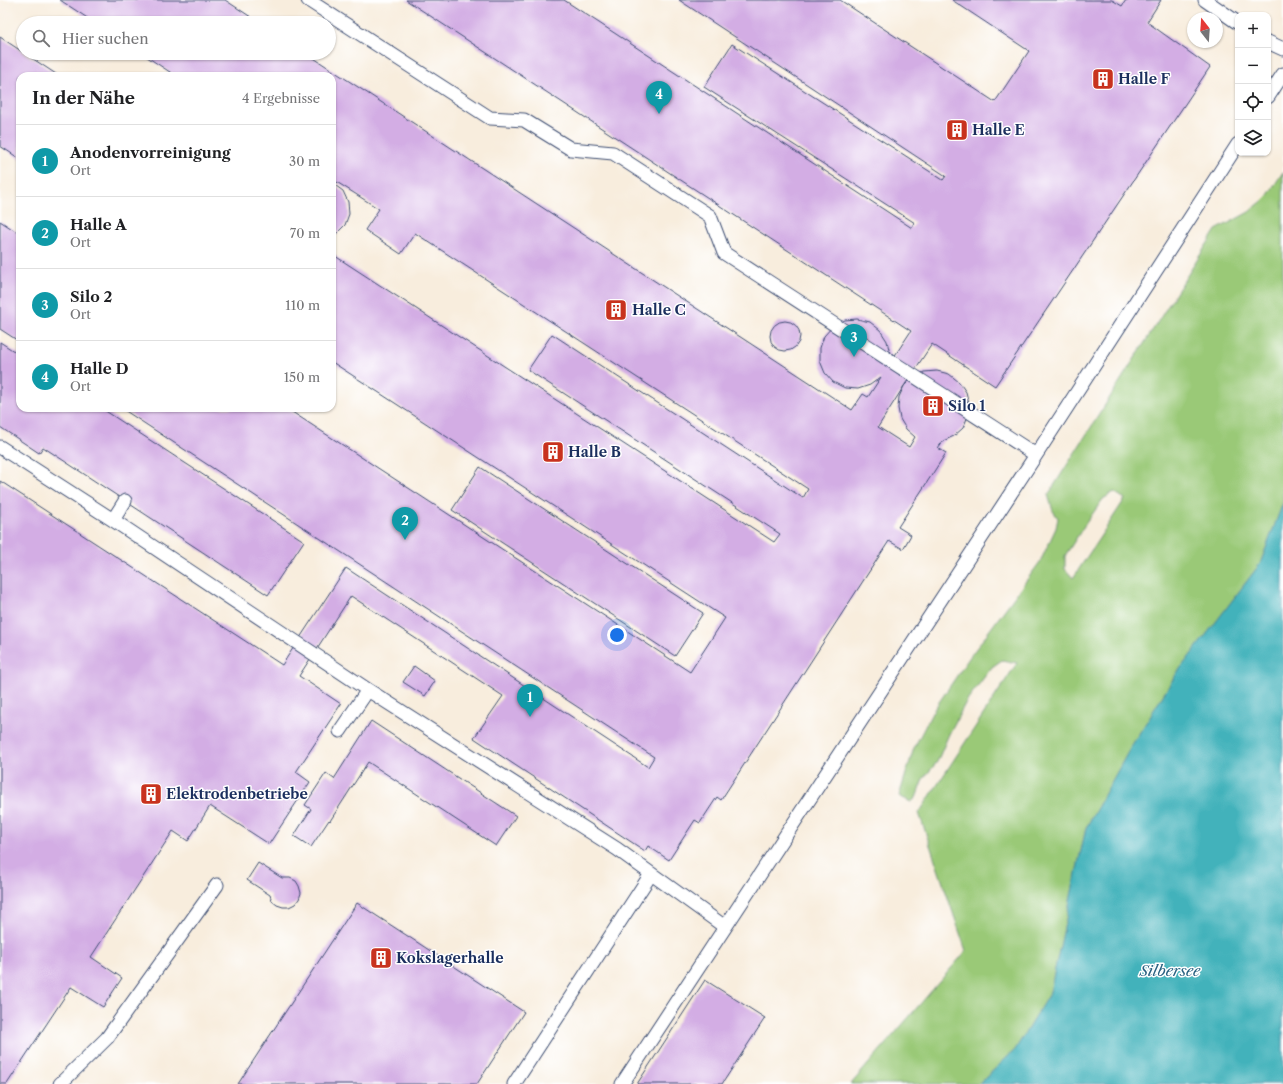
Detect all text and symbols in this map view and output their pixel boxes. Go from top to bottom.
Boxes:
north arrow [1187,12,1223,48]
map controls [1235,12,1271,156]
button: + [1235,12,1271,48]
search box [16,16,336,60]
icon: search [30,27,52,49]
text: Hier suchen [62,29,149,48]
button: − [1235,48,1271,84]
building icon: Halle F [1090,66,1116,92]
place label: Halle F [1118,70,1171,88]
pin: 4 [646,81,672,114]
button: locate [1235,84,1271,120]
text: In der Nähe [32,88,135,108]
text: 4 Ergebnisse [242,90,320,106]
building icon: Halle E [944,117,970,143]
button: layers [1235,120,1271,156]
place label: Halle E [972,121,1025,139]
text: Anodenvorreinigung [70,143,231,162]
text: 1 [42,153,48,169]
text: 30 m [289,153,320,169]
text: Ort [70,162,91,178]
text: Halle A [70,215,127,234]
text: 2 [41,225,49,241]
text: 70 m [290,225,320,241]
text: Ort [70,234,91,250]
text: Silo 2 [70,287,112,306]
text: 3 [41,297,49,313]
text: 110 m [285,297,320,313]
building icon: Halle C [603,297,629,323]
place label: Halle C [632,301,686,319]
text: Ort [70,306,91,322]
pin: 3 [841,324,867,357]
text: Halle D [70,359,129,378]
text: 4 [41,369,49,385]
text: 150 m [284,369,320,385]
text: Ort [70,378,91,394]
building icon: Silo 1 [920,393,946,419]
place label: Silo 1 [948,397,986,415]
building icon: Halle B [540,439,566,465]
place label: Halle B [568,443,621,461]
pin: 2 [392,507,418,540]
your location [607,625,627,645]
pin: 1 [517,684,543,717]
building icon: Elektrodenbetriebe [138,781,164,807]
place label: Elektrodenbetriebe [166,785,308,803]
building icon: Kokslagerhalle [368,945,394,971]
place label: Kokslagerhalle [396,949,504,967]
water label: Silbersee [1139,961,1201,980]

